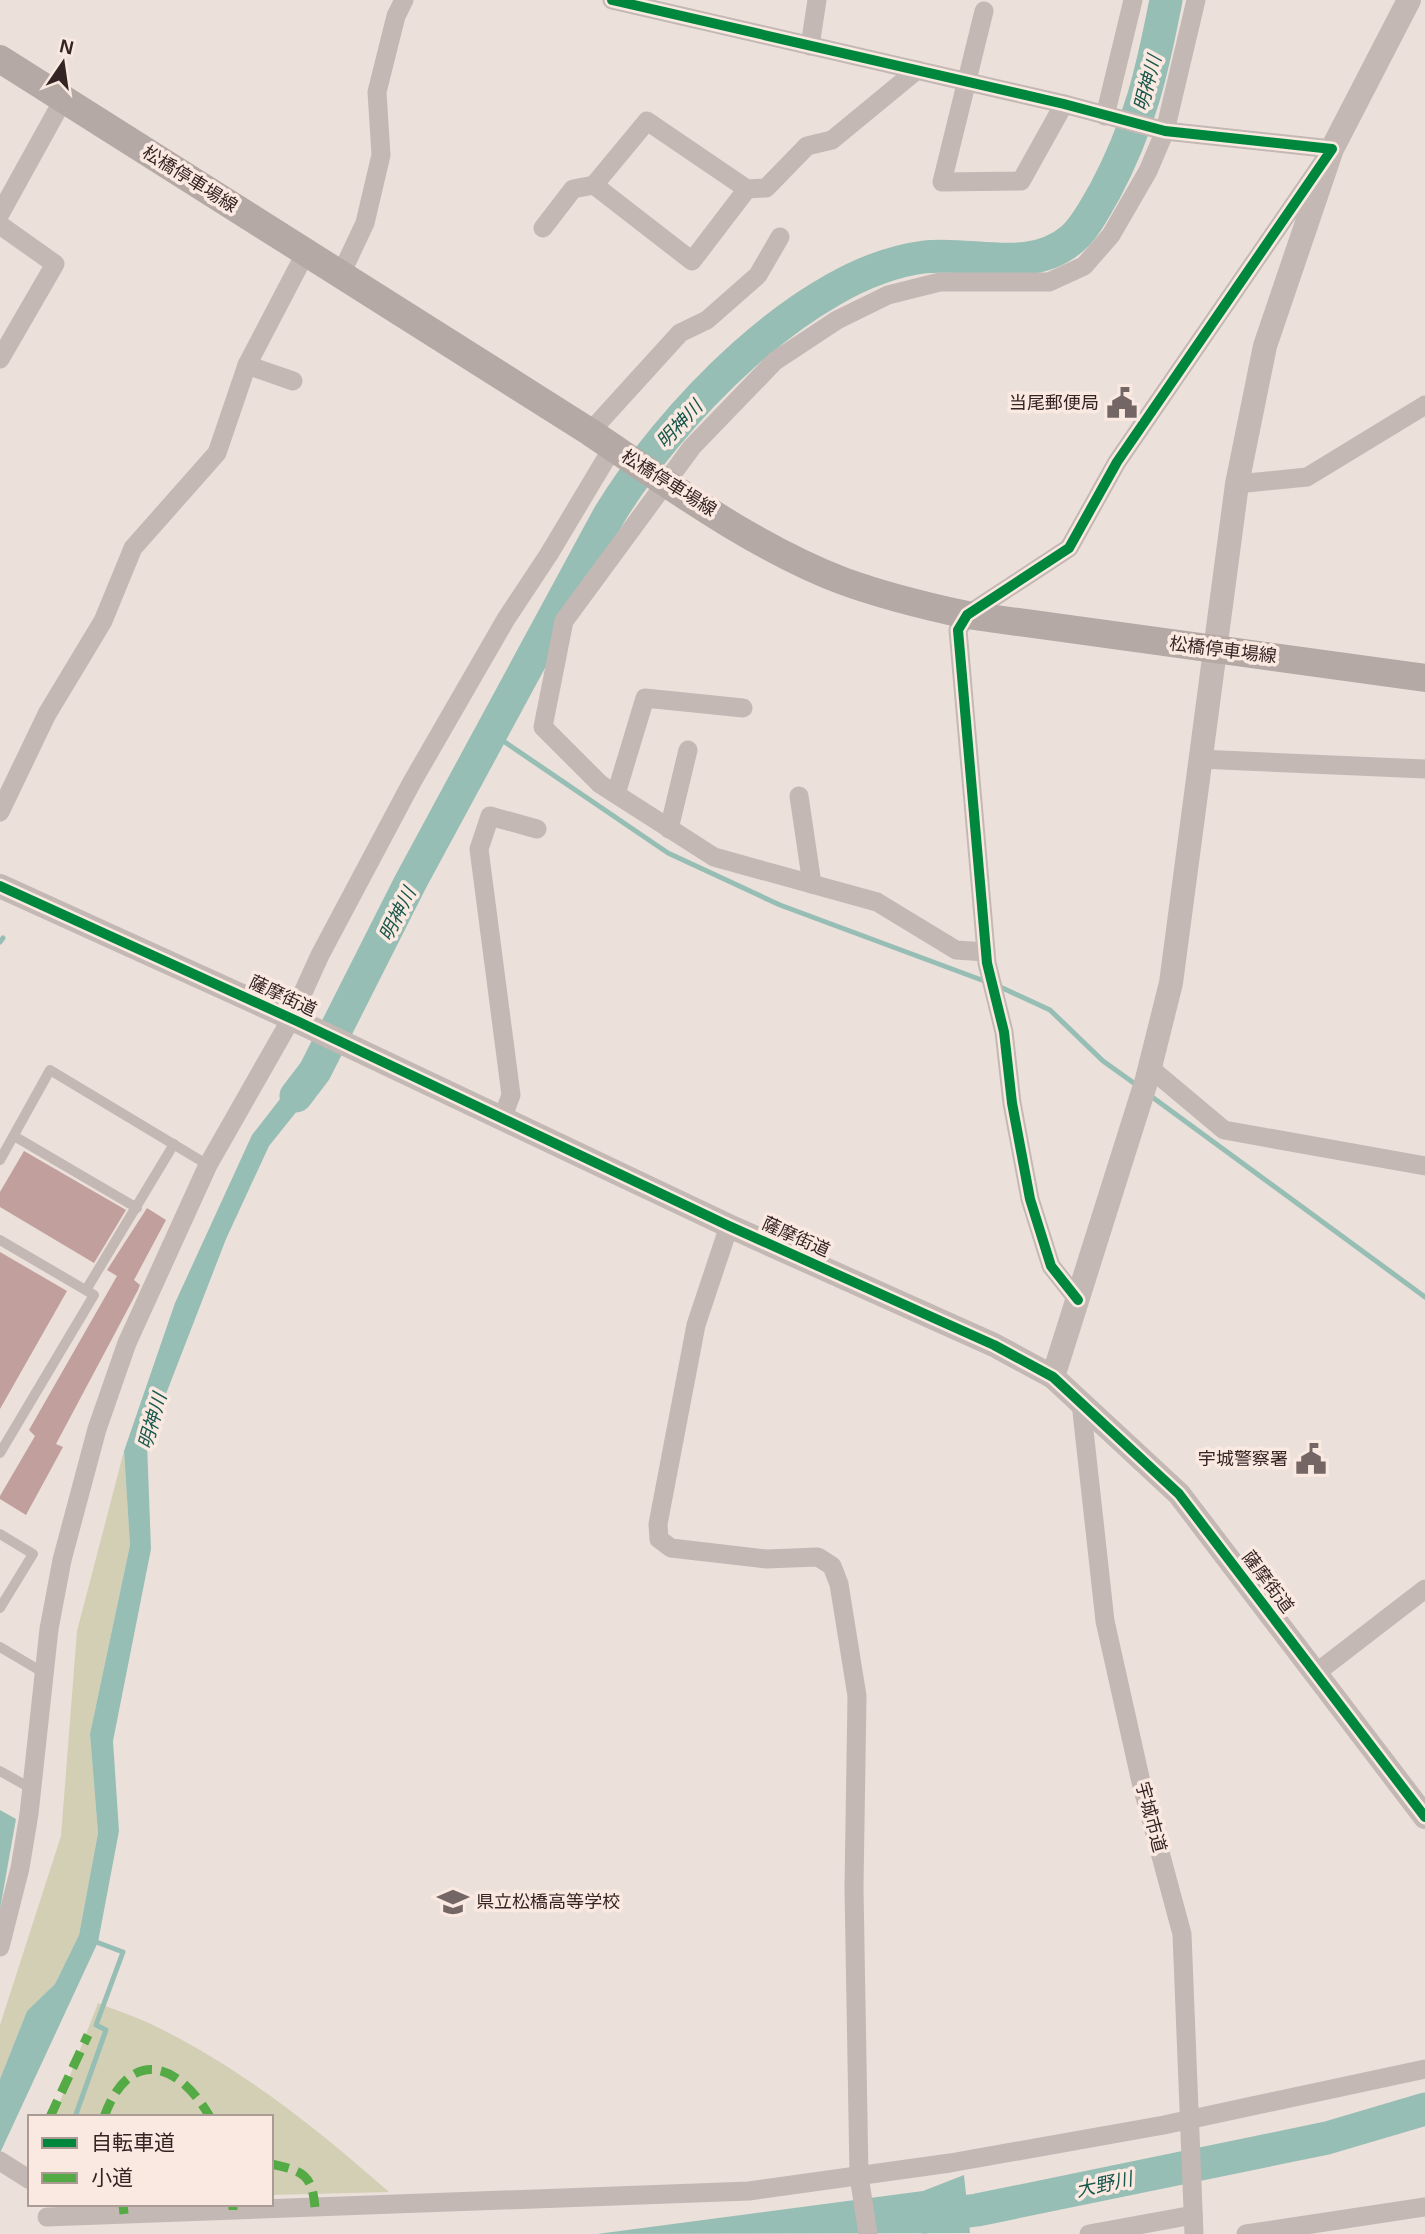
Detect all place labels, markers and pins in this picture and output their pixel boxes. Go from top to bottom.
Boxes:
public building icon: 当尾郵便局 [1105,386,1139,420]
place label: 当尾郵便局 [1009,393,1099,413]
public building icon: 宇城警察署 [1294,1442,1328,1476]
place label: 宇城警察署 [1198,1449,1288,1469]
school or university icon: 県立松橋高等学校 [436,1885,470,1919]
place label: 県立松橋高等学校 [476,1892,620,1912]

